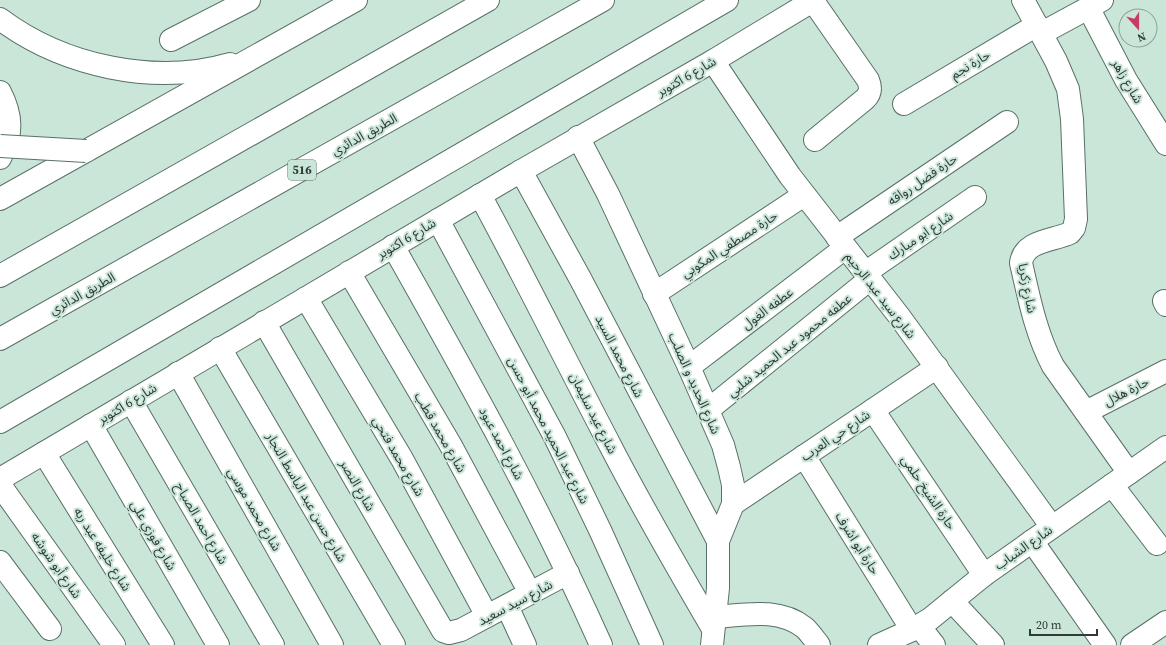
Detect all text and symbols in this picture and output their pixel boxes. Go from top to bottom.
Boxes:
north arrow [1118,8,1158,48]
text: N [1135,28,1148,45]
street label: حارة نجم [947,46,994,85]
street label: شارع 6 اكتوبر [653,53,720,103]
street label: شارع زاهر [1106,55,1147,108]
street label: الطريق الدائري [328,109,401,161]
street label: حارة فضل رواقه [884,150,961,209]
road number: 516 [288,160,316,180]
street label: حارة مصطفي المكوبي [678,207,782,284]
street label: شارع ابو مبارك [884,207,957,265]
street label: شارع 6 اكتوبر [373,214,440,265]
street label: شارع سيد عبد الرحيم [840,249,920,343]
street label: شارع زكريا [1012,262,1041,315]
street label: الطريق الدائري [46,268,119,320]
street label: عطفه الغول [738,283,797,333]
street label: عطفه محمود عبد الحميد شلبي [723,290,857,403]
street label: شارع محمد السيد [590,312,648,401]
street label: شارع الحديد و الصلب [663,330,725,438]
street label: شارع عبد الحميد محمد أبو حسن [502,354,593,508]
street label: شارع عيد سليمان [564,370,621,458]
street label: حارة هلال [1101,373,1152,410]
street label: شارع 6 اكتوبر [94,379,161,430]
street label: شارع محمد قطب [409,389,470,477]
street label: شارع احمد عبود [474,404,528,483]
street label: شارع حي العرب [797,406,874,466]
street label: شارع محمد فتحي [367,413,428,500]
street label: شارع حسن عبد الباسط النجار [260,428,351,566]
street label: حارة الشيخ حلمي [896,452,960,534]
street label: شارع النصر [334,456,379,515]
street label: شارع محمد موسي [222,464,285,555]
street label: شارع احمد الصباح [169,479,232,568]
street label: شارع فوزي علي [125,497,180,574]
street label: شارع خليفه عبد ربه [68,504,135,595]
street label: حارة أبو اشرف [832,509,884,578]
street label: شارع الشباب [991,521,1057,575]
street label: شارع أبو شوشه [26,529,86,603]
street label: شارع سيد سعيد [475,576,556,631]
scale bar [1030,611,1097,637]
text: 20 m [1036,617,1062,633]

